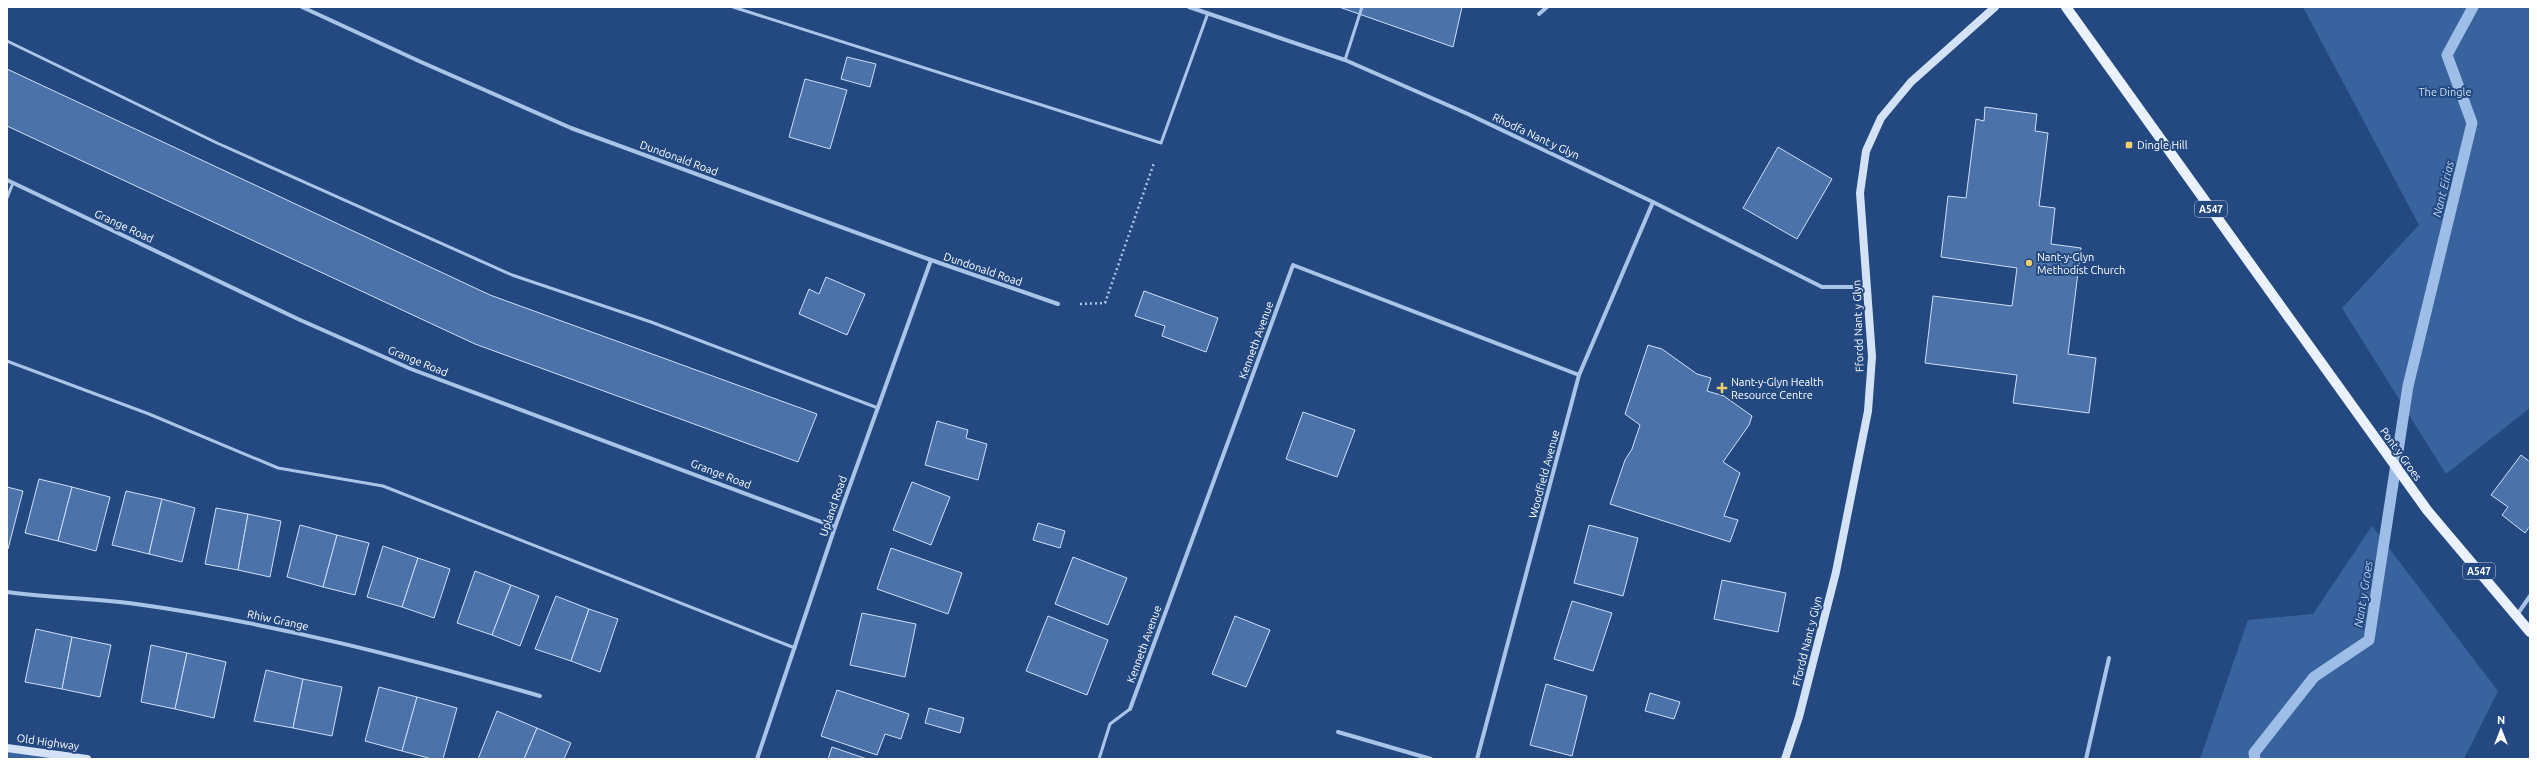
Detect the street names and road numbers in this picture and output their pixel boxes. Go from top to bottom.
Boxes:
street label: Rhodfa Nant y Glyn [1491,111,1581,161]
street label: Dundonald Road [638,138,720,178]
road number: A547 [2195,201,2227,217]
street label: Grange Road [93,207,155,245]
street label: Dundonald Road [942,250,1024,288]
street label: Ffordd Nant y Glyn [1850,280,1866,372]
street label: Kenneth Avenue [1236,300,1276,380]
street label: Grange Road [386,344,450,378]
street label: Pont y Groes [2378,425,2424,483]
street label: Woodfield Avenue [1526,428,1562,520]
street label: Grange Road [689,457,753,491]
street label: Upland Road [817,474,849,538]
road number: A547 [2463,563,2495,579]
street label: Ffordd Nant y Glyn [1790,595,1824,687]
street label: Kenneth Avenue [1124,604,1164,684]
street label: Rhiw Grange [246,608,310,632]
street label: Old Highway [16,732,81,752]

